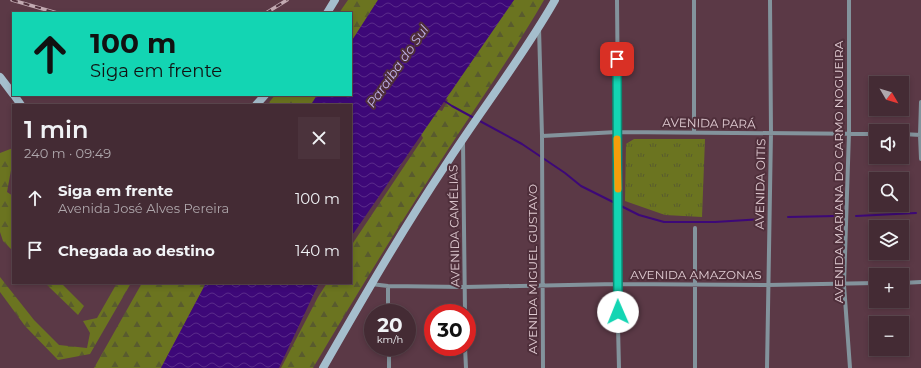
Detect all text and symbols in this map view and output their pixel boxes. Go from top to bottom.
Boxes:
water label: Paraiba do Sul [363,21,432,110]
text: 100 m [90,26,176,60]
icon: ahead [24,28,76,80]
street label: AVENIDA MARIANA DO CARMO NOGUEIRA [831,40,846,303]
pin [600,42,634,76]
icon: arrive [606,48,628,70]
text: Siga em frente [90,60,222,82]
north arrow [869,76,909,116]
map controls [869,76,909,356]
text: 1 min [24,115,88,144]
street label: AVENIDA PARÁ [662,115,756,131]
button: close [298,117,340,159]
button: sound [869,124,909,164]
street label: AVENIDA OITIS [752,138,768,230]
text: 240 m · 09:49 [24,145,111,161]
street label: AVENIDA CAMÉLIAS [445,165,463,287]
button: search [869,172,909,212]
text: Siga em frente [58,181,173,200]
street label: AVENIDA MIGUEL GUSTAVO [525,184,540,354]
icon: ahead [24,187,46,209]
text: 100 m [295,189,340,208]
text: Avenida José Alves Pereira [58,200,229,216]
button: layers [869,220,909,260]
icon: arrive [24,239,46,261]
text: Chegada ao destino [58,241,215,260]
text: 140 m [295,241,340,260]
street label: AVENIDA AMAZONAS [630,267,762,282]
button: + [869,268,909,308]
position arrow [597,291,639,333]
speed limit sign: 30 [424,304,476,356]
text: 20 [377,313,403,337]
button: − [869,316,909,356]
text: km/h [377,333,403,346]

